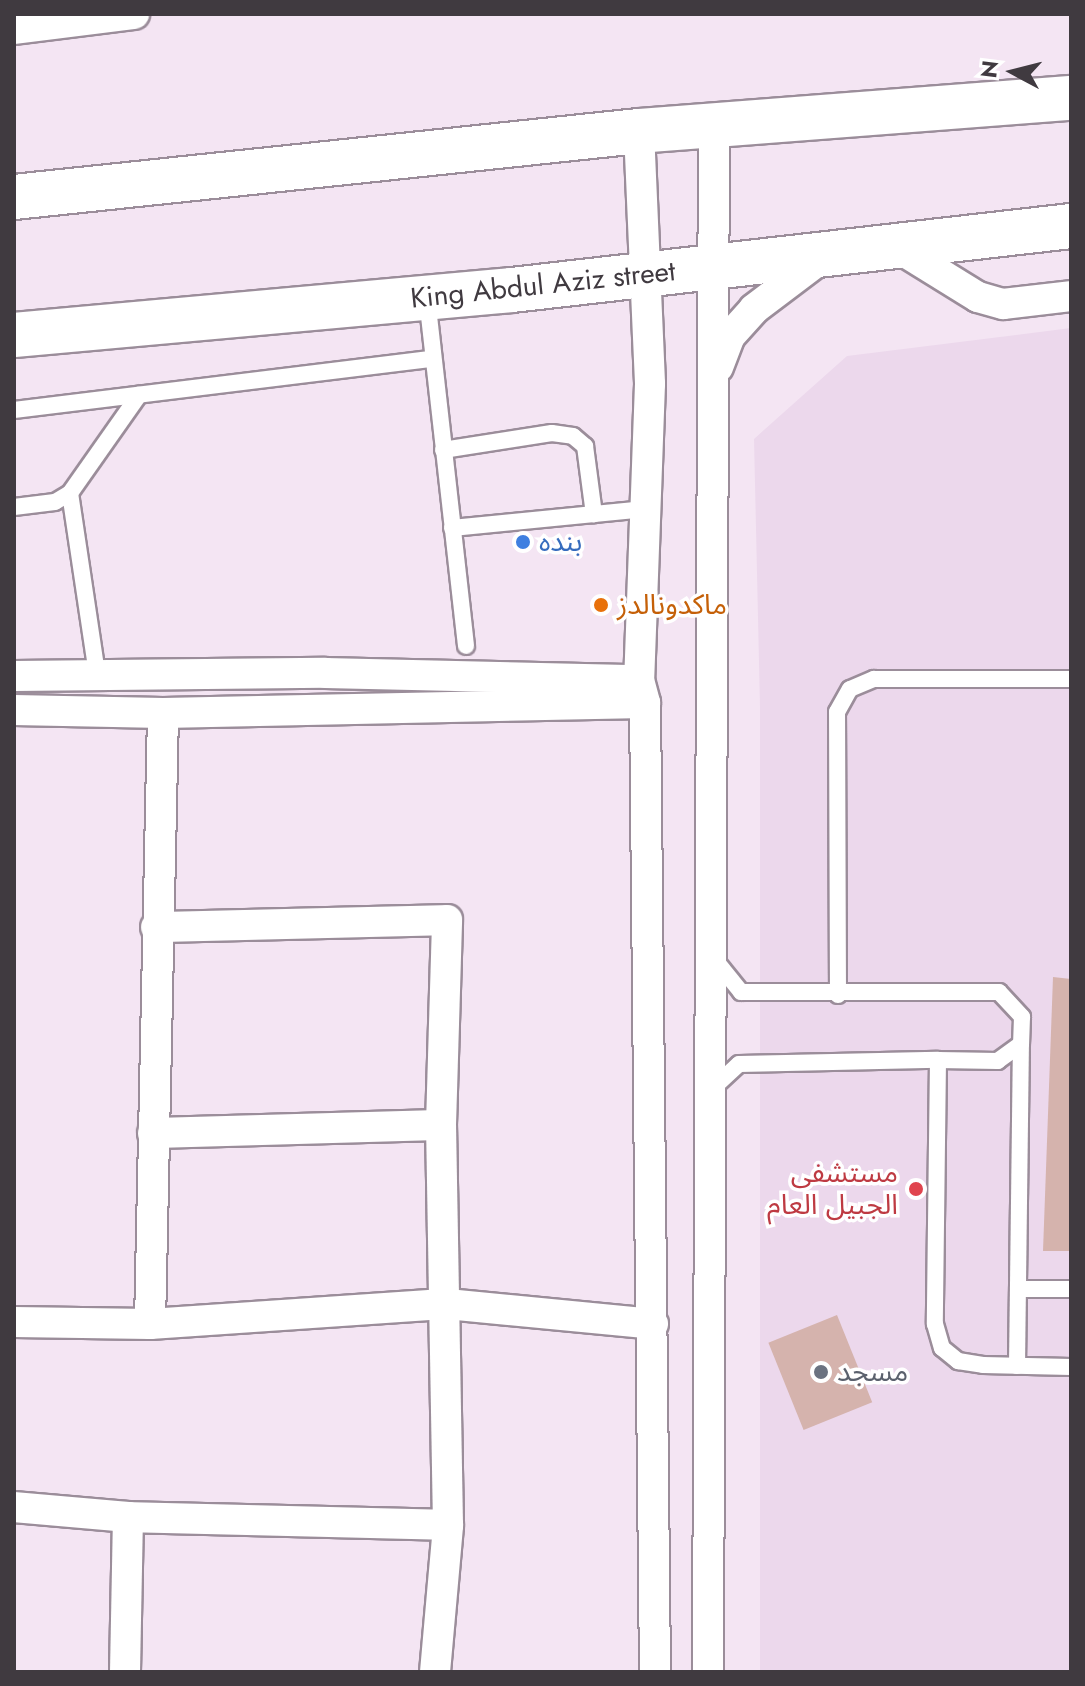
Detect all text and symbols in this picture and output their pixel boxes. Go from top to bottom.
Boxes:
north arrow [973,32,1053,112]
text: N [972,58,1006,80]
street label: King Abdul Aziz street [409,254,677,316]
place label: بنده [539,525,582,559]
marker: بنده [514,533,532,551]
place label: ماكدونالدز [617,588,727,622]
marker: ماكدونالدز [592,596,610,614]
place label: مستشفى الجبيل العام [767,1156,898,1222]
marker: مستشفى الجبيل العام [905,1178,927,1200]
place label: مسجد [837,1355,908,1389]
marker: مسجد [812,1363,830,1381]

